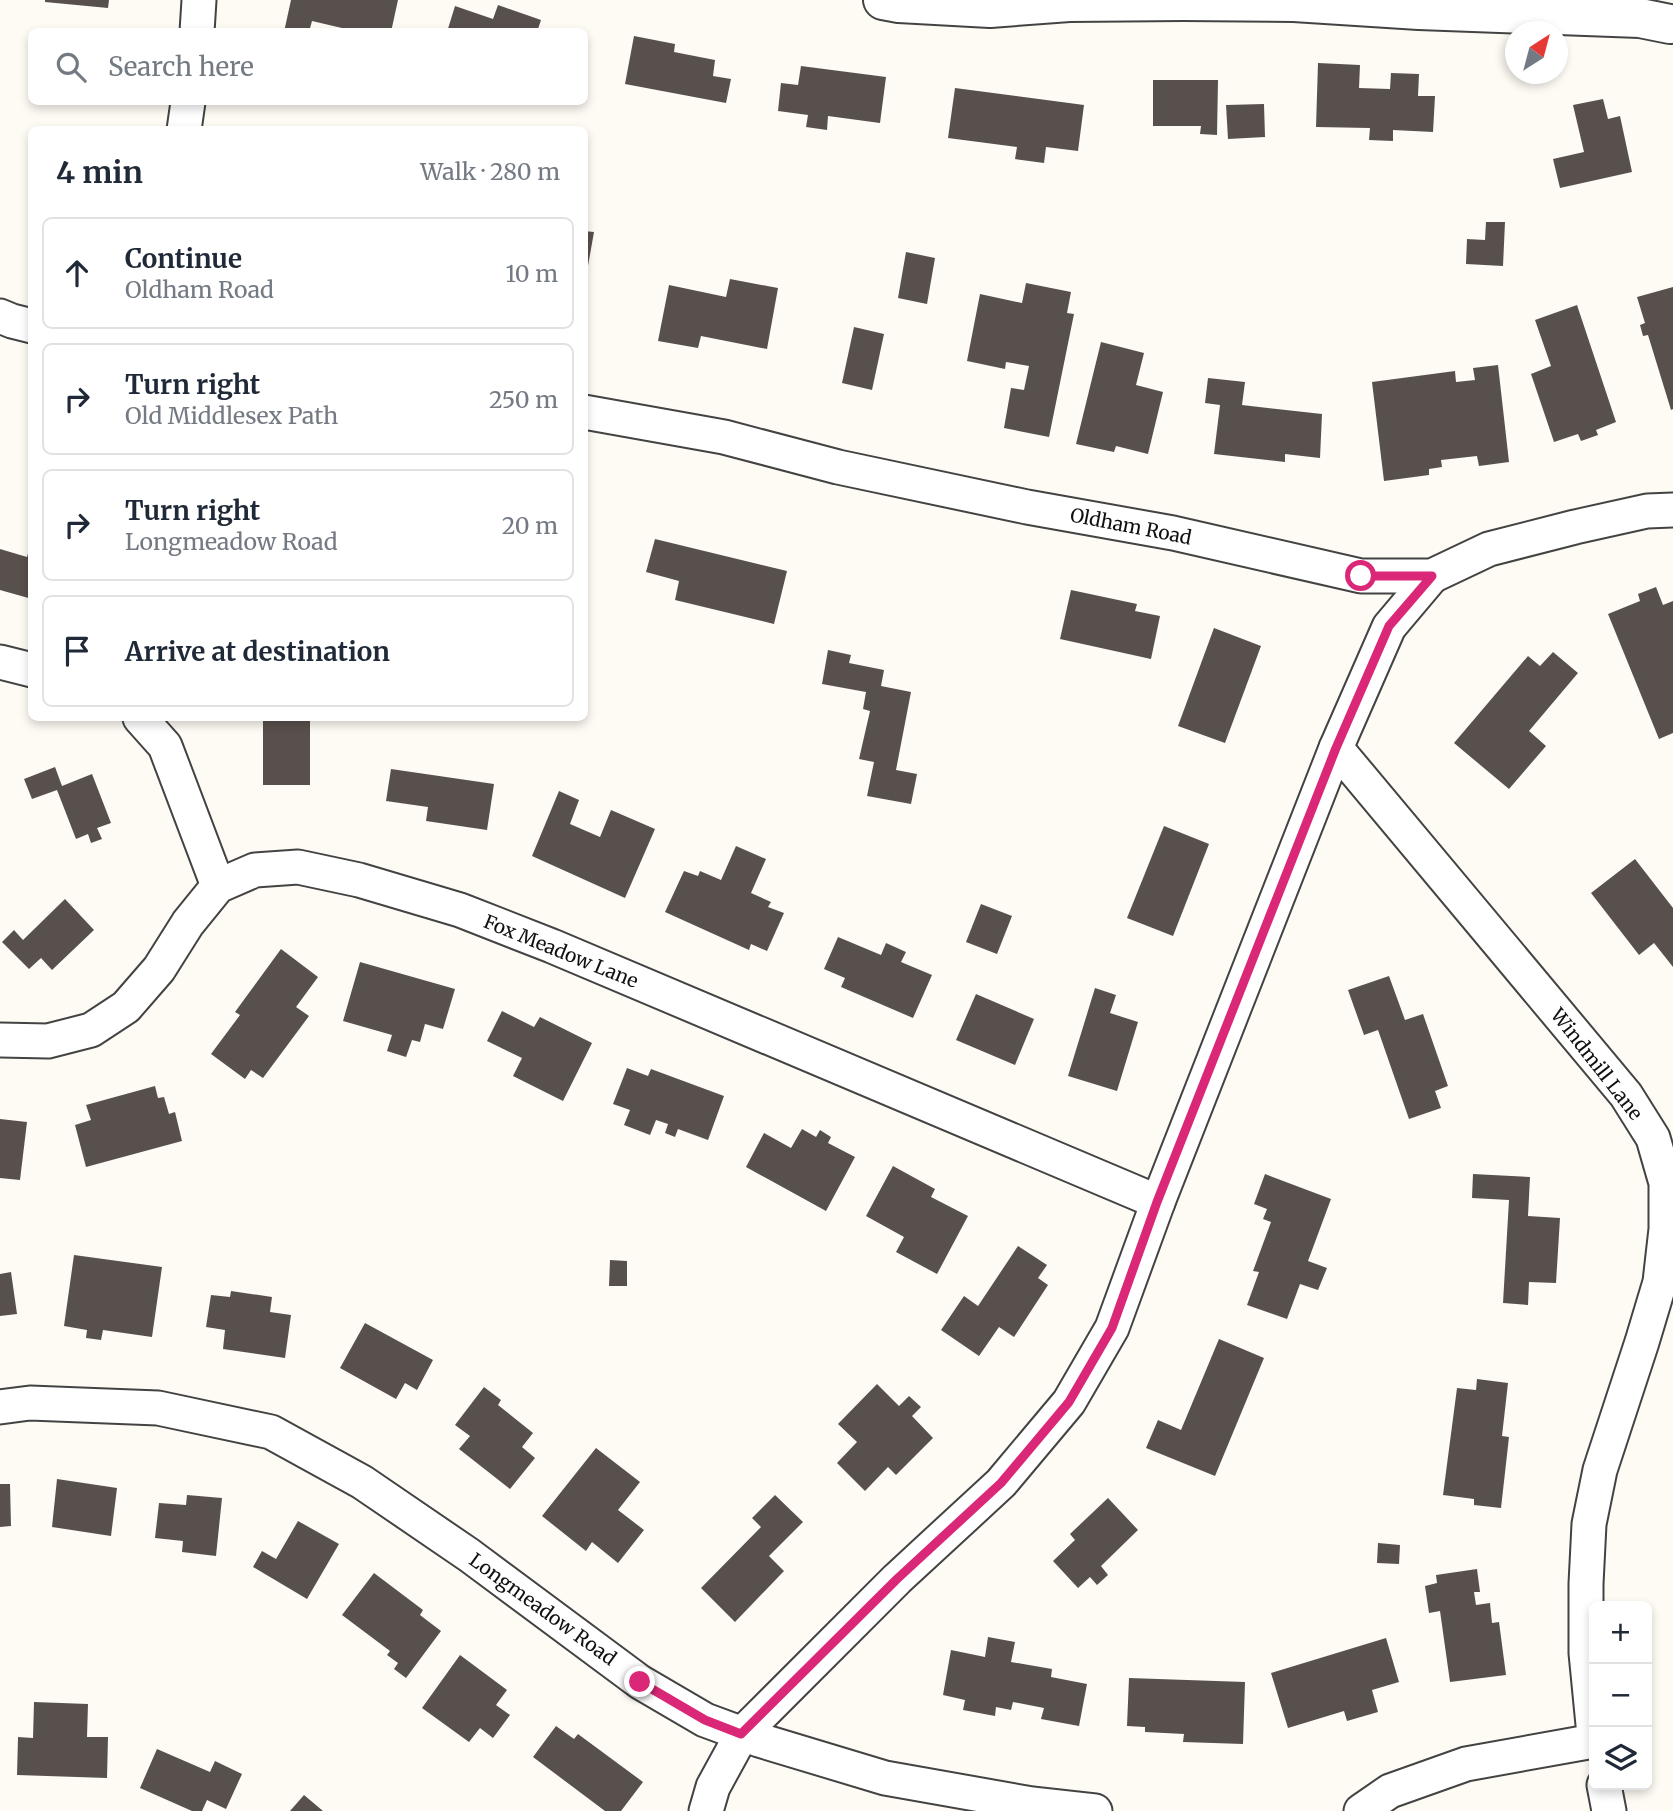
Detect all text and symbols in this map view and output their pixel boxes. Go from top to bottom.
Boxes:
north arrow [1505,21,1568,84]
search box [28,28,588,105]
icon: search [52,48,90,86]
text: Search here [108,50,254,83]
text: 4 min [56,153,143,191]
text: Walk · 280 m [420,157,560,186]
text: Continue [125,242,242,275]
icon: ahead [58,254,96,292]
text: 10 m [505,259,558,288]
text: Oldham Road [125,275,274,304]
text: Turn right [125,368,260,401]
icon: right [58,380,96,418]
text: 250 m [489,385,558,414]
text: Old Middlesex Path [125,401,338,430]
text: Turn right [125,494,260,527]
street label: Oldham Road [1068,502,1194,550]
icon: right [58,506,96,544]
text: 20 m [502,511,558,540]
text: Longmeadow Road [125,527,338,556]
route start [1345,560,1376,591]
icon: arrive [58,632,96,670]
text: Arrive at destination [125,635,390,668]
street label: Fox Meadow Lane [480,909,642,993]
street label: Windmill Lane [1545,1002,1648,1125]
street label: Longmeadow Road [465,1548,621,1670]
map controls [1589,1601,1652,1790]
button: + [1589,1601,1652,1664]
button: − [1589,1664,1652,1727]
route end [624,1666,655,1697]
button: layers [1589,1727,1652,1790]

